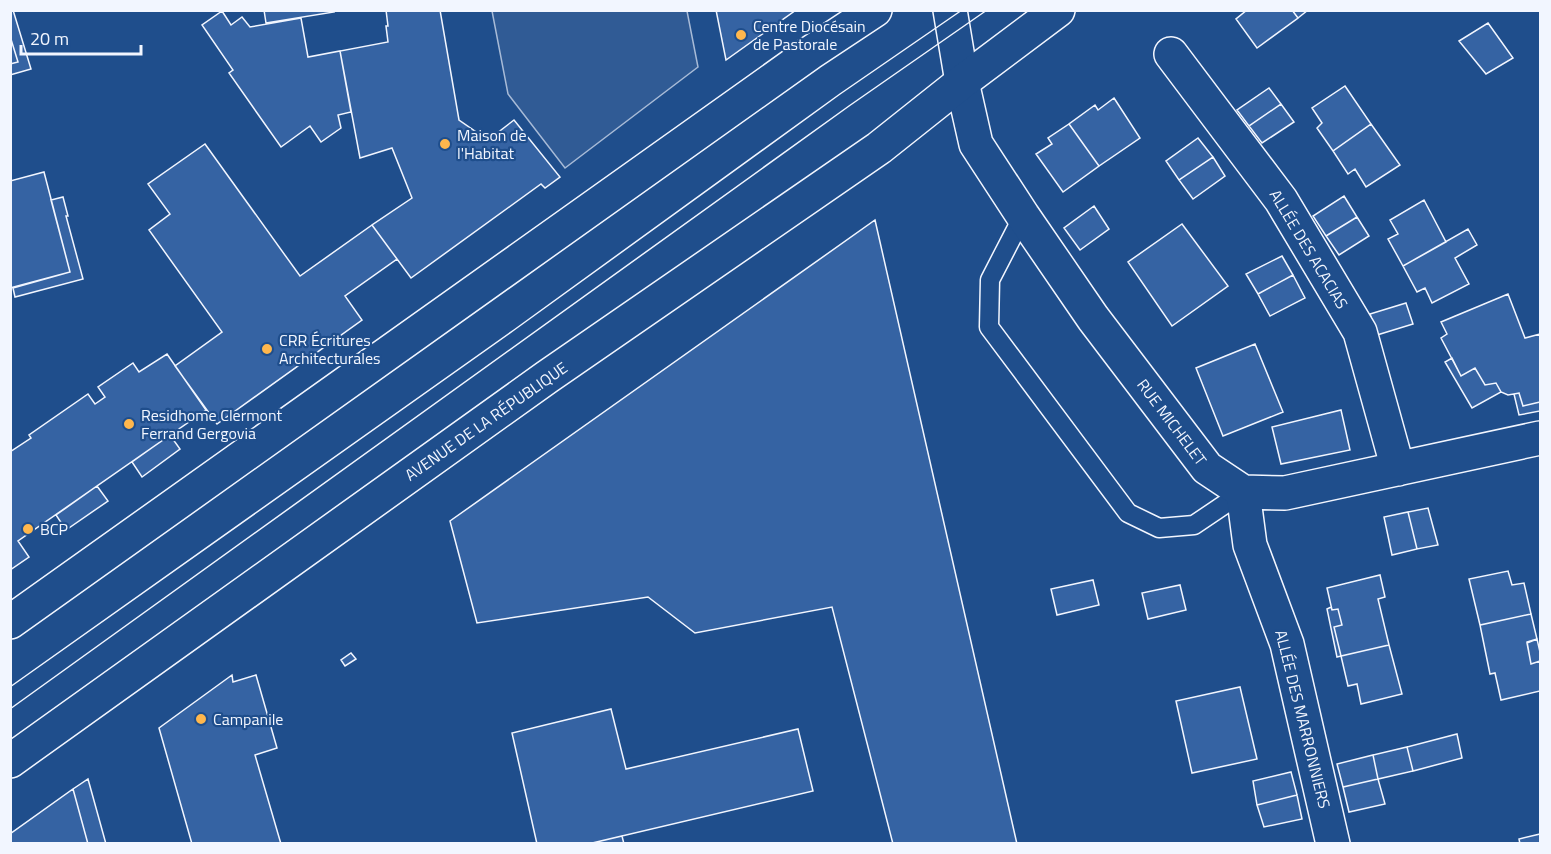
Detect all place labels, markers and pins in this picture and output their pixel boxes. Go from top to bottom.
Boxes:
place label: Centre Diocésain de Pastorale [753,14,866,56]
marker: Centre Diocésain de Pastorale [734,28,748,42]
place label: Maison de l'Habitat [457,123,527,165]
marker: Maison de l'Habitat [438,137,452,151]
place label: CRR Écritures Architecturales [279,328,381,370]
marker: CRR Écritures Architecturales [260,342,274,356]
place label: Residhome Clermont Ferrand Gergovia [141,403,283,445]
marker: Residhome Clermont Ferrand Gergovia [122,417,136,431]
place label: BCP [40,517,68,541]
marker: BCP [21,522,35,536]
place label: Campanile [213,707,283,731]
marker: Campanile [194,712,208,726]

